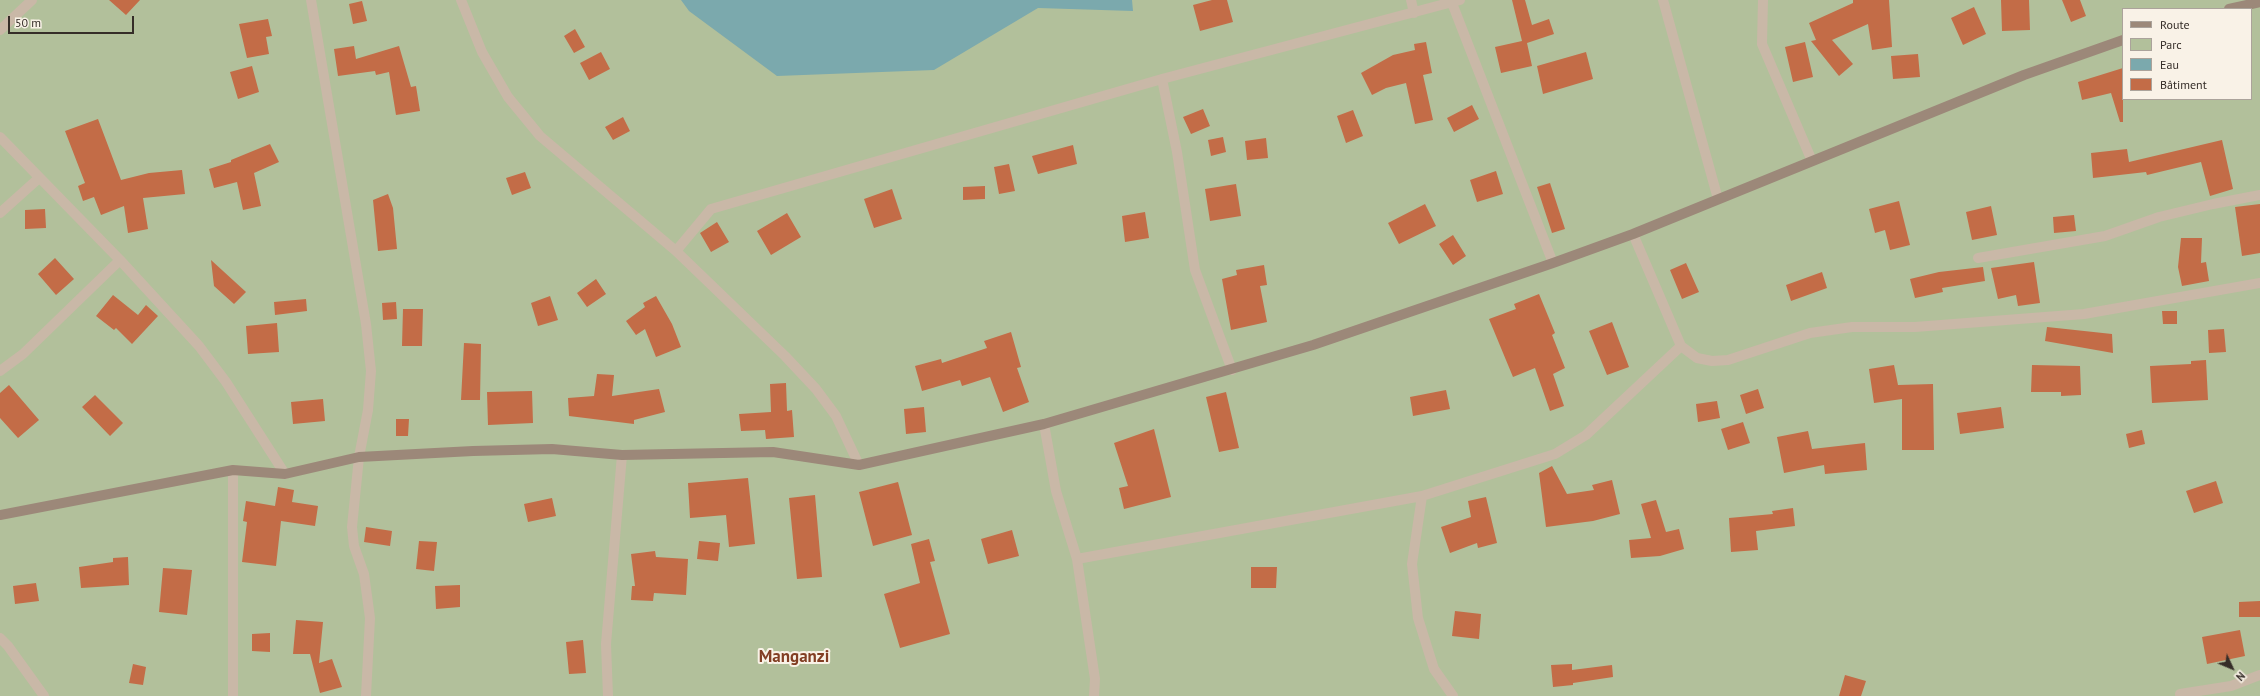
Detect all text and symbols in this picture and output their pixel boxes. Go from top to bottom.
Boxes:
scale bar [10,8,136,34]
legend [2122,8,2252,100]
text: 50 m [15,15,41,30]
text: Route [2160,17,2190,32]
text: Parc [2160,37,2182,52]
text: Eau [2160,57,2179,72]
text: Bâtiment [2160,77,2207,92]
district label: Manganzi [759,647,829,667]
north arrow [2212,648,2252,688]
text: N [2233,669,2248,684]

